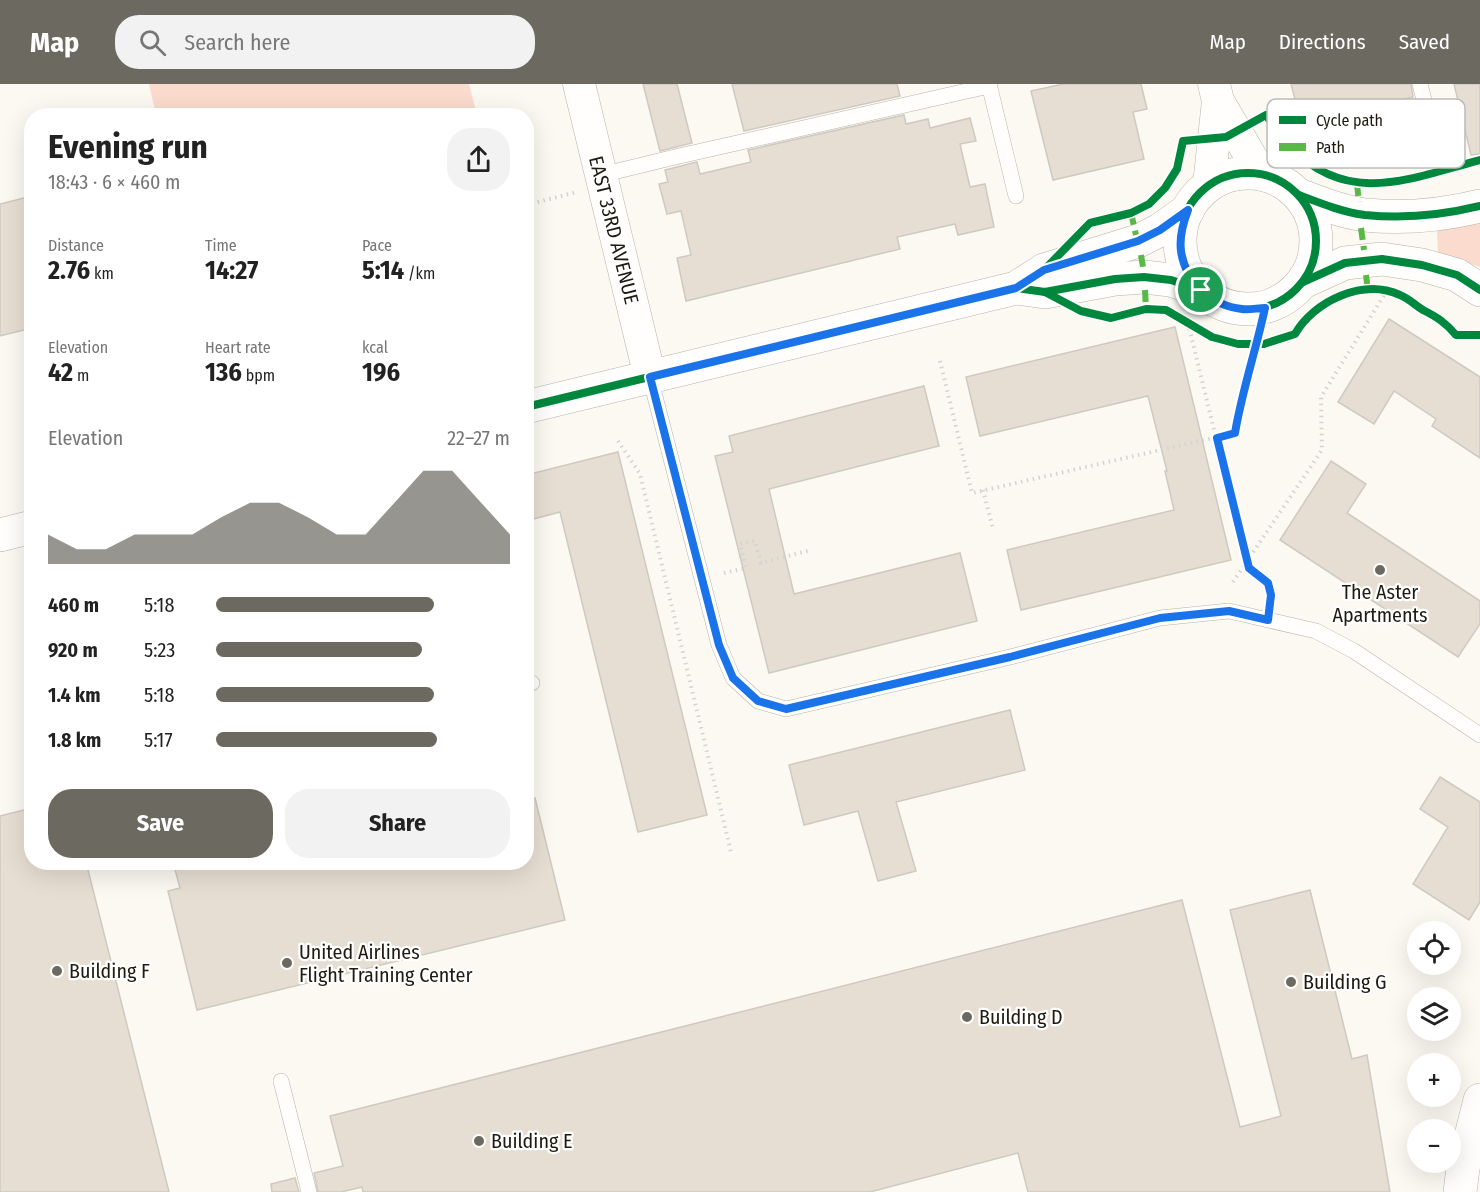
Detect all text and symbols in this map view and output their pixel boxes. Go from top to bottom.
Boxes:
search box [115,15,535,69]
text: Map [30,26,79,59]
icon: search [136,26,169,59]
text: Search here [184,29,290,56]
text: Map [1209,29,1246,55]
text: Directions [1279,29,1366,55]
text: Saved [1399,29,1450,55]
legend [1267,99,1465,168]
text: Cycle path [1316,111,1383,130]
text: Evening run [48,127,208,167]
button: share [447,128,510,191]
text: Path [1316,138,1345,157]
street label: EAST 33RD AVENUE [584,154,644,306]
text: 18:43 · 6 × 460 m [48,170,180,194]
text: Distance [48,236,104,255]
text: Time [205,236,237,255]
text: Pace [362,236,392,255]
text: 2.76 [48,255,90,286]
text: 14:27 [205,255,258,286]
text: 5:14 [362,255,404,286]
text: km [90,264,114,283]
text: /km [404,264,435,283]
pin [1175,264,1226,315]
icon: arrive [1184,273,1217,306]
text: Elevation [48,338,108,357]
text: Heart rate [205,338,271,357]
text: kcal [362,338,388,357]
text: 42 [48,357,73,388]
text: 136 [205,357,242,388]
text: 196 [362,357,400,388]
text: m [73,366,89,385]
text: bpm [242,366,275,385]
text: Elevation [48,426,123,450]
text: 22–27 m [447,426,510,450]
marker: The Aster Apartments [1373,563,1387,577]
place label: The Aster Apartments [1332,580,1428,627]
text: 460 m [48,593,99,617]
text: 5:18 [144,593,174,617]
text: 920 m [48,638,98,662]
text: 5:23 [144,638,175,662]
text: 1.4 km [48,683,100,707]
text: 5:18 [144,683,174,707]
text: 1.8 km [48,728,101,752]
text: 5:17 [144,728,173,752]
button: Save [48,789,273,858]
button: Share [285,789,510,858]
map controls [1407,921,1461,1173]
button: locate [1407,921,1461,975]
place label: United Airlines Flight Training Center [299,940,472,987]
marker: United Airlines Flight Training Center [280,956,294,970]
place label: Building F [69,959,150,983]
marker: Building F [50,964,64,978]
place label: Building G [1303,970,1386,994]
marker: Building G [1284,975,1298,989]
button: layers [1407,987,1461,1041]
place label: Building D [979,1005,1063,1029]
marker: Building D [960,1010,974,1024]
button: + [1407,1053,1461,1107]
button: − [1407,1119,1461,1173]
place label: Building E [491,1129,572,1153]
marker: Building E [472,1134,486,1148]

